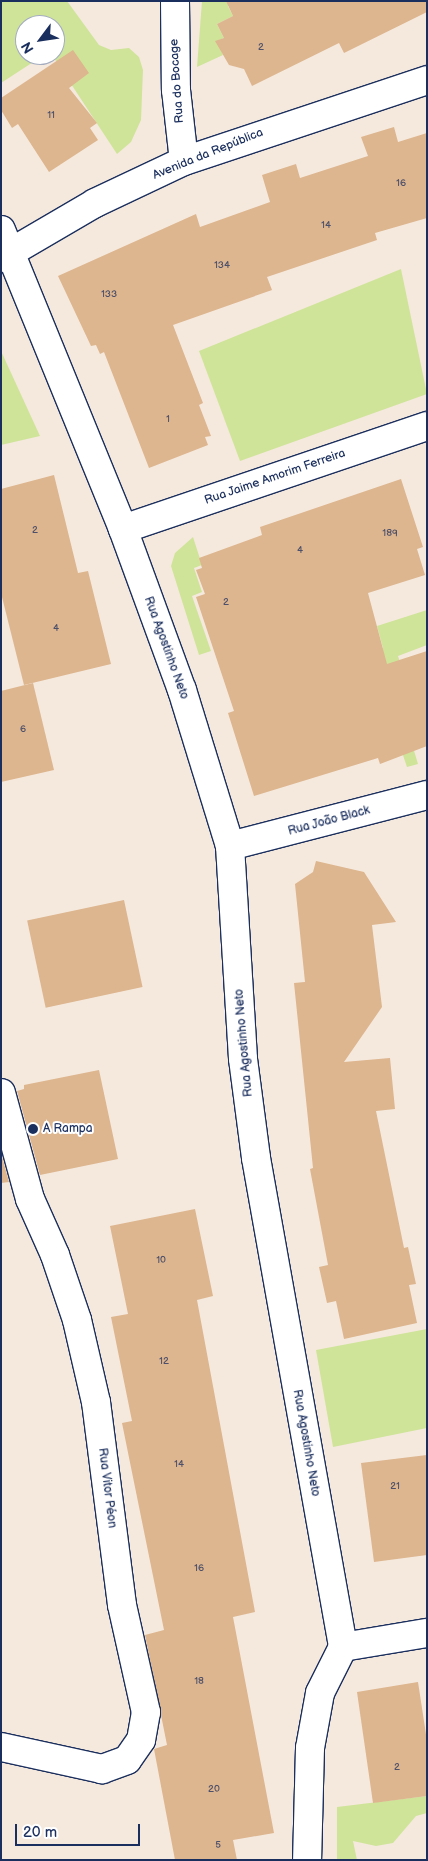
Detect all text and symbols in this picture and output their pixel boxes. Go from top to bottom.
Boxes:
north arrow [15,15,65,65]
street label: Rua do Bocage [167,38,187,124]
text: N [18,39,38,56]
house number: 2 [258,42,264,54]
house number: 11 [47,110,55,122]
street label: Avenida da República [151,125,265,183]
house number: 16 [396,178,406,190]
house number: 14 [321,220,331,232]
house number: 134 [214,260,230,272]
house number: 133 [101,289,117,301]
house number: 1 [166,414,170,426]
street label: Rua Jaime Amorim Ferreira [202,446,348,508]
house number: 2 [32,525,38,537]
house number: 189 [382,528,398,540]
house number: 4 [297,545,303,557]
street label: Rua Agostinho Neto [141,595,191,701]
house number: 2 [223,597,229,609]
house number: 4 [53,623,59,635]
house number: 6 [20,724,26,736]
street label: Rua João Black [286,803,372,839]
street label: Rua Agostinho Neto [232,988,256,1098]
place label: A Rampa [43,1122,93,1136]
marker: A Rampa [27,1123,39,1135]
house number: 10 [156,1255,166,1267]
house number: 12 [159,1356,169,1368]
street label: Rua Agostinho Neto [290,1388,322,1498]
street label: Rua Vitor Péon [95,1447,119,1529]
house number: 14 [174,1459,184,1471]
house number: 21 [390,1481,400,1493]
house number: 16 [194,1563,204,1575]
house number: 18 [194,1676,204,1688]
house number: 2 [394,1762,400,1774]
house number: 20 [208,1784,220,1796]
scale bar [18,1814,142,1846]
text: 20 m [23,1823,57,1842]
house number: 5 [215,1840,221,1852]

